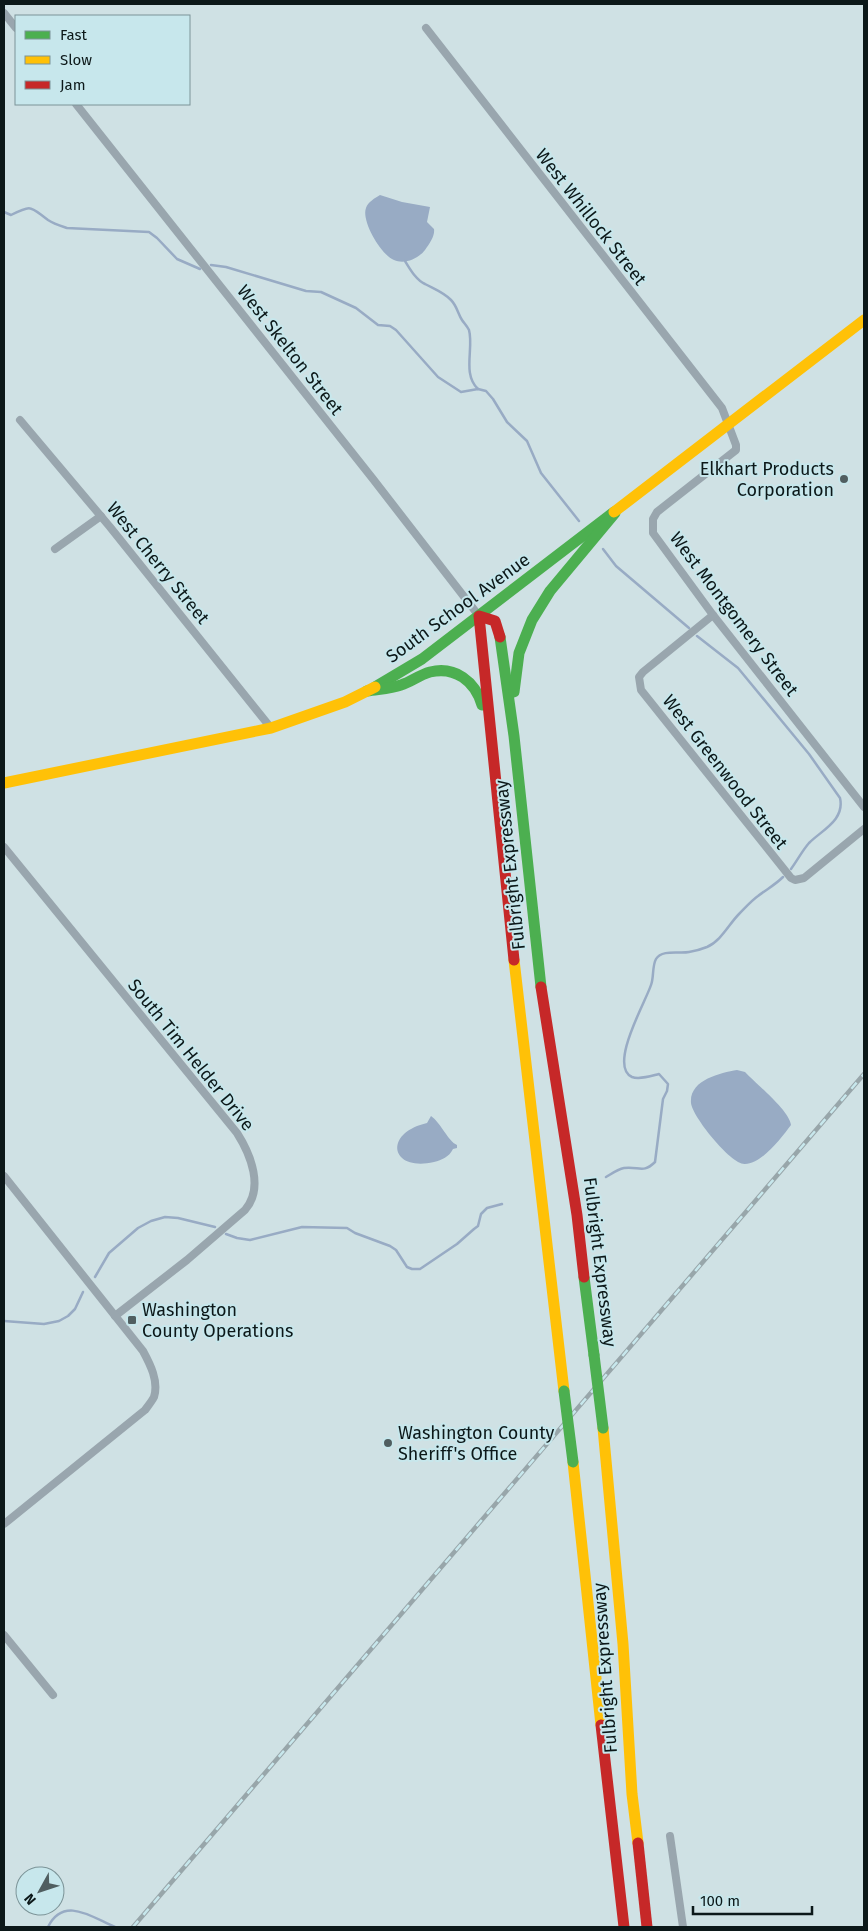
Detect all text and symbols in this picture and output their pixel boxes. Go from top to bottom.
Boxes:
legend [15,15,190,105]
text: Fast [60,26,87,44]
text: Slow [60,51,92,69]
text: Jam [60,76,86,94]
street label: West Whillock Street [531,144,651,290]
street label: West Skelton Street [232,281,348,420]
place label: Elkhart Products Corporation [700,458,834,501]
marker: Elkhart Products Corporation [838,473,850,485]
street label: West Cherry Street [102,497,214,629]
street label: West Montgomery Street [665,528,803,701]
street label: South School Avenue [382,548,534,668]
street label: West Greenwood Street [658,690,793,854]
street label: Fulbright Expressway [490,779,530,951]
street label: South Tim Helder Drive [123,975,259,1135]
street label: Fulbright Expressway [579,1176,621,1348]
place label: Washington County Operations [142,1299,293,1342]
marker: Washington County Operations [126,1314,138,1326]
place label: Washington County Sheriff's Office [398,1422,555,1465]
marker: Washington County Sheriff's Office [382,1437,394,1449]
street label: Fulbright Expressway [588,1582,622,1754]
north arrow [15,1866,65,1916]
scale bar [693,1884,812,1916]
text: N [21,1890,40,1908]
text: 100 m [700,1892,740,1910]

